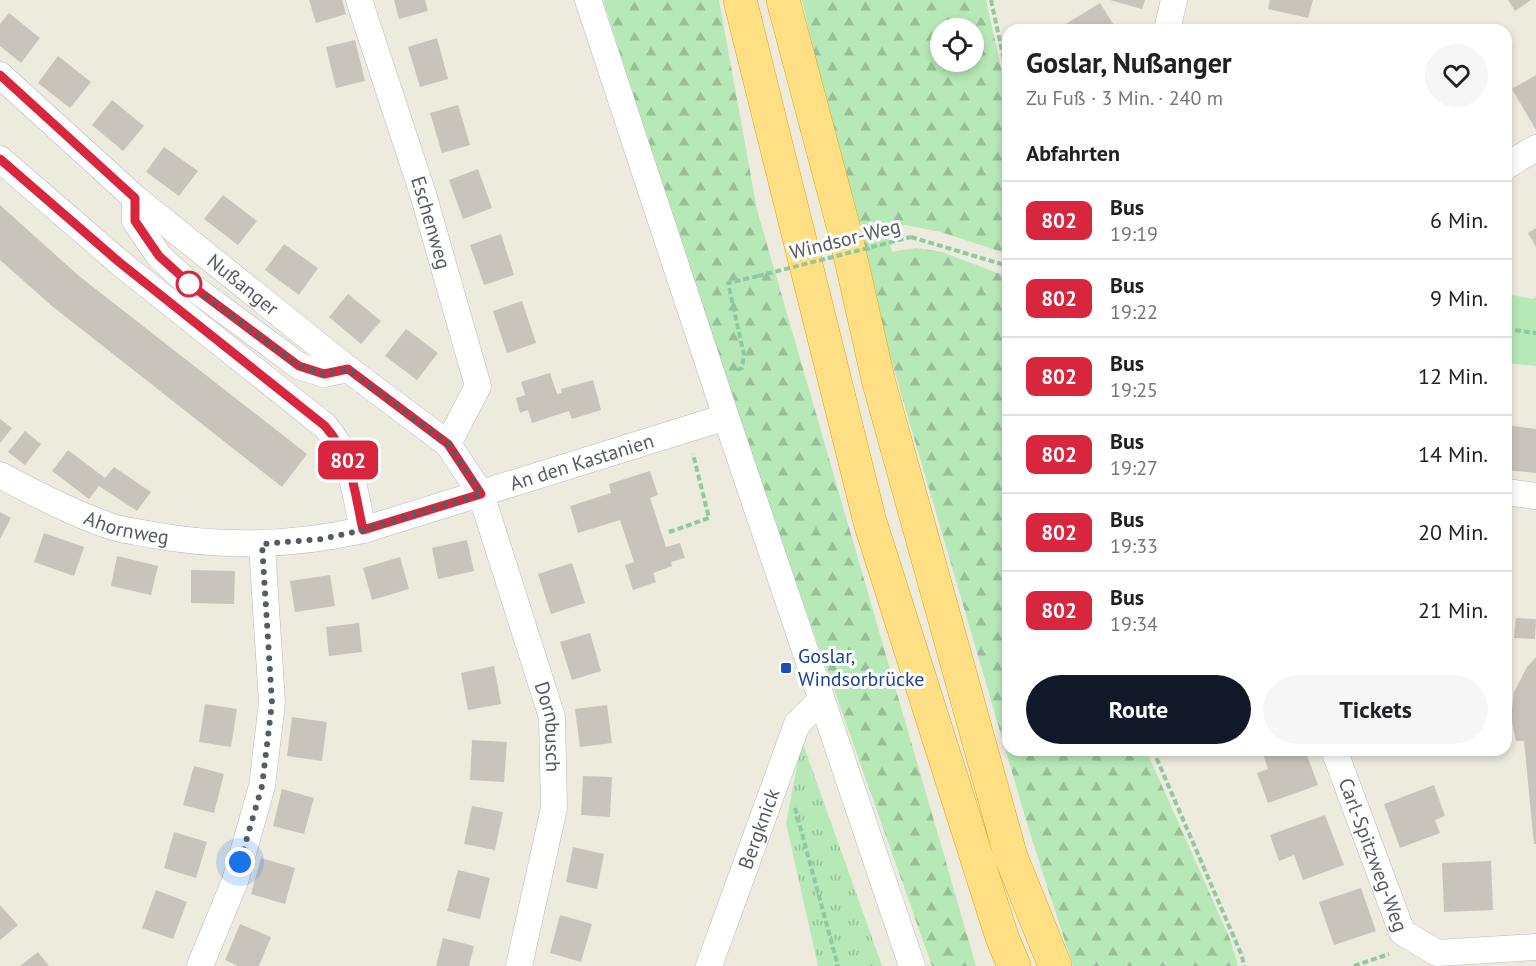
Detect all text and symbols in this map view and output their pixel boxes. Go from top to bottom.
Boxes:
map controls [930,18,984,72]
button: locate [930,18,984,72]
text: Goslar, Nußanger [1026,44,1232,81]
button: heart [1425,44,1488,107]
text: Zu Fuß · 3 Min. · 240 m [1026,85,1223,111]
text: Abfahrten [1026,139,1120,167]
street label: Eschenweg [405,173,457,272]
text: Bus [1110,193,1144,221]
text: 6 Min. [1430,206,1488,234]
text: 802 [1041,207,1077,234]
street label: Windsor-Weg [787,213,903,265]
text: 19:19 [1110,221,1158,247]
street label: Nußanger [202,248,284,321]
unlabelled marker [176,271,202,297]
text: Bus [1110,271,1144,299]
text: 9 Min. [1430,284,1488,312]
text: 802 [1041,285,1077,312]
text: 19:22 [1110,299,1158,325]
text: Bus [1110,349,1144,377]
text: 12 Min. [1418,362,1488,390]
text: 802 [1041,363,1077,390]
text: 19:25 [1110,377,1158,403]
street label: An den Kastanien [507,427,657,497]
text: Bus [1110,427,1144,455]
line badge: 802 [314,440,382,480]
text: 14 Min. [1418,440,1488,468]
text: 802 [1041,441,1077,468]
text: 802 [330,447,366,474]
text: 19:27 [1110,455,1158,481]
street label: Ahornweg [80,505,171,550]
text: Bus [1110,505,1144,533]
text: 20 Min. [1418,518,1488,546]
text: 802 [1041,519,1077,546]
text: 19:33 [1110,533,1158,559]
text: Bus [1110,583,1144,611]
text: 21 Min. [1418,596,1488,624]
text: 802 [1041,597,1077,624]
text: 19:34 [1110,611,1158,637]
place label: Goslar, Windsorbrücke [798,643,924,692]
marker: Goslar, Windsorbrücke [779,661,793,675]
button: Route [1026,675,1251,744]
button: Tickets [1263,675,1488,744]
street label: Dornbusch [529,678,566,772]
street label: Carl-Spitzweg-Weg [1333,774,1414,935]
street label: Bergknick [732,785,786,873]
your location [225,847,255,877]

